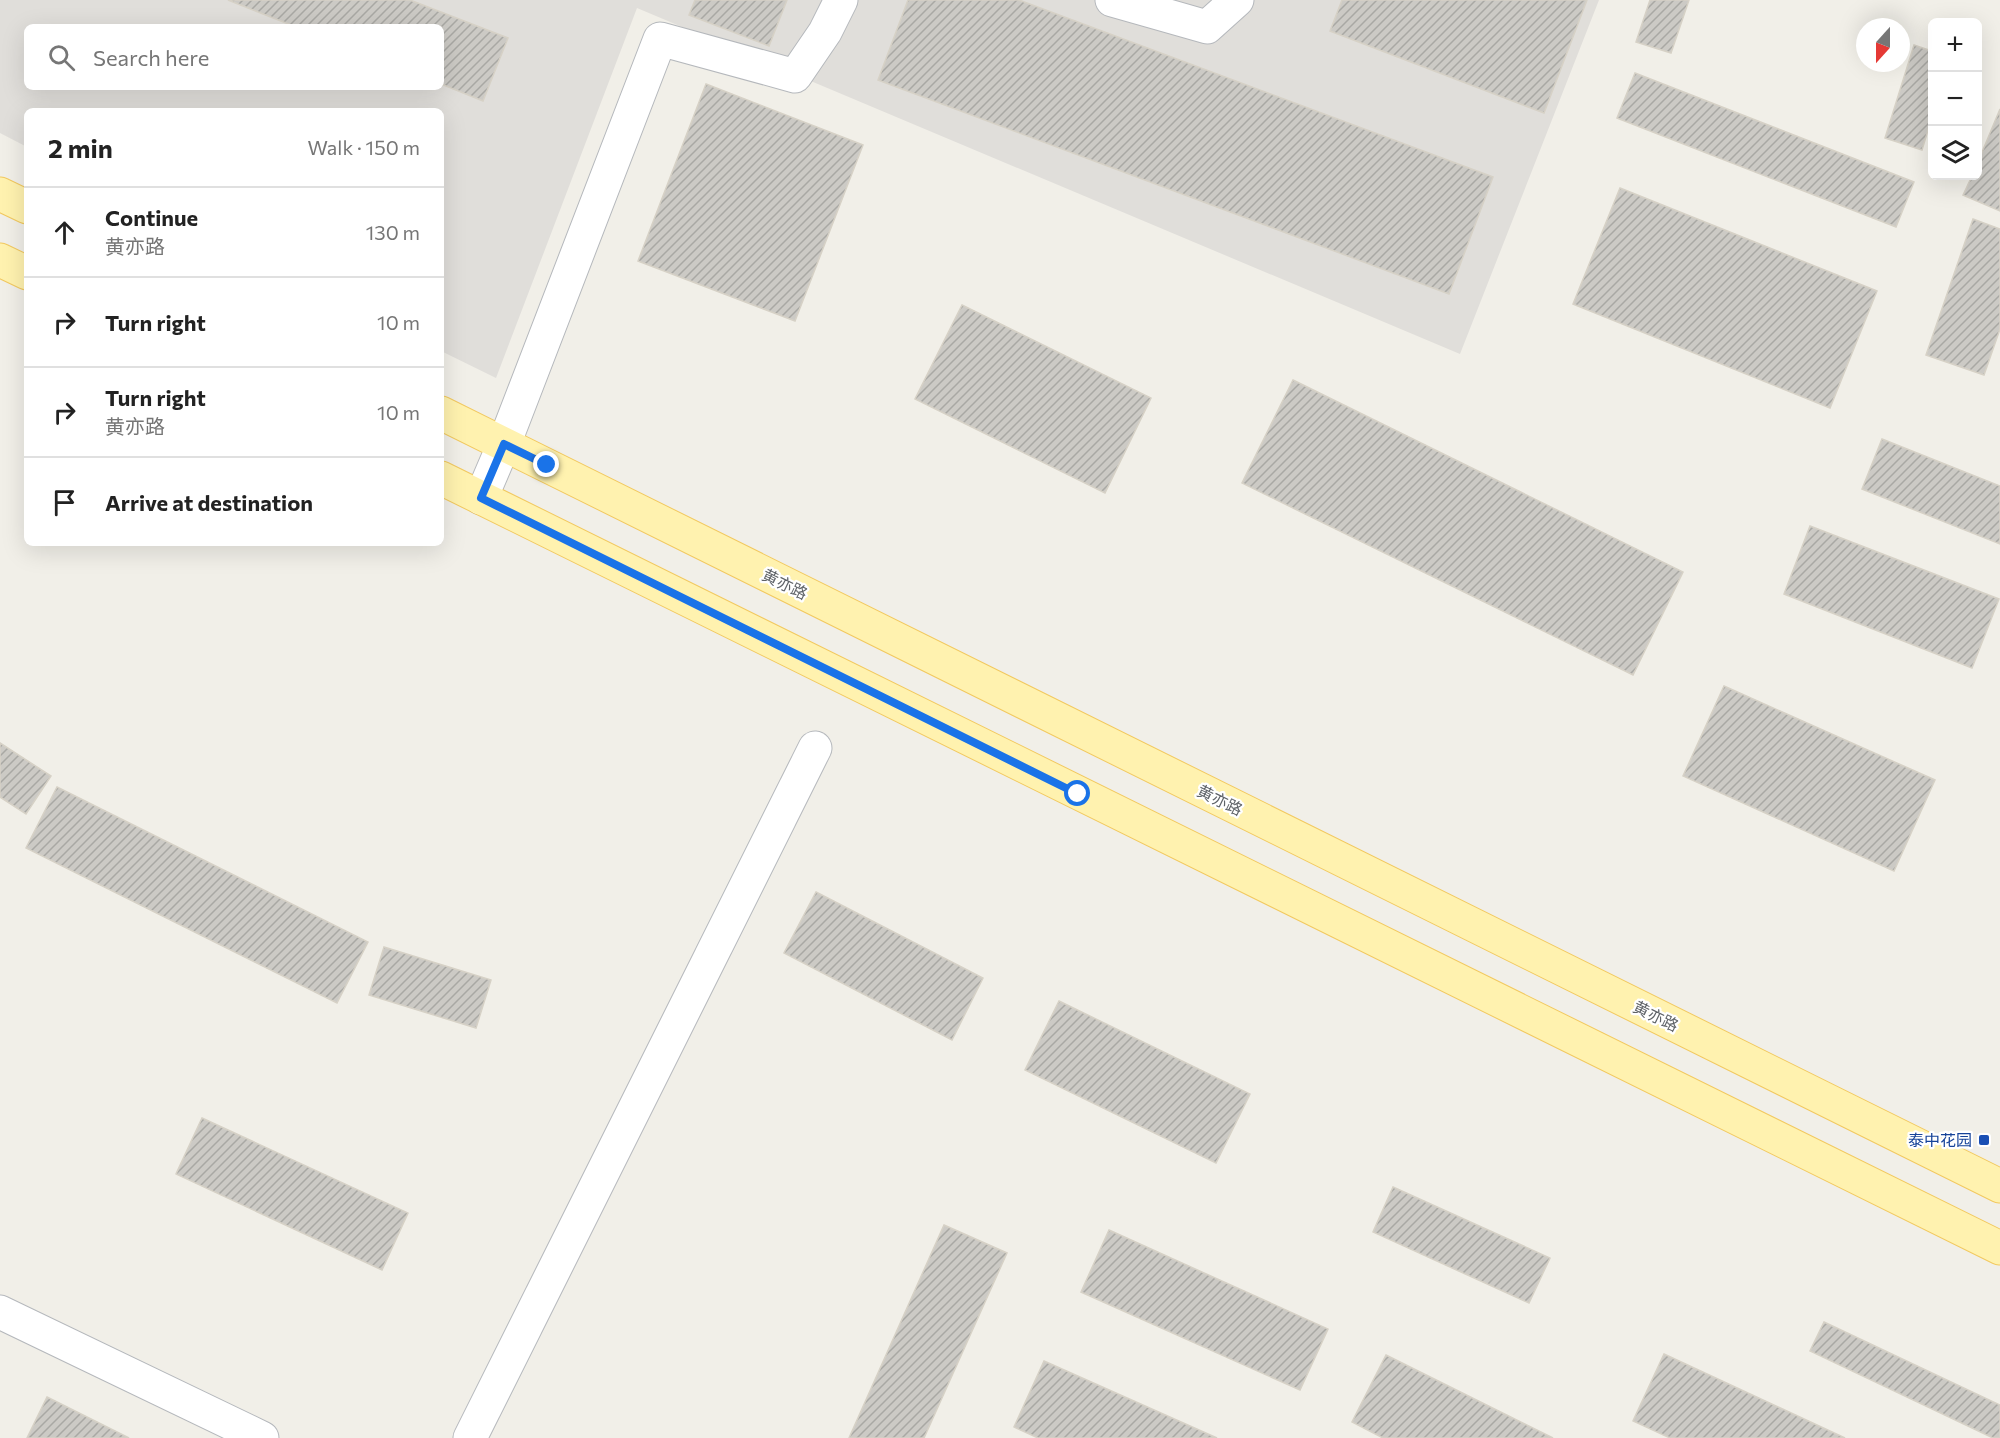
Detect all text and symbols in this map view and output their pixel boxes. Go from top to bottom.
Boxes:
north arrow [1856,18,1910,72]
map controls [1928,18,1982,180]
button: + [1928,18,1982,72]
search box [24,24,444,90]
icon: search [45,41,78,74]
text: Search here [93,44,209,71]
button: − [1928,72,1982,126]
button: layers [1928,126,1982,180]
text: 2 min [48,132,113,163]
text: Walk · 150 m [308,135,420,159]
text: Continue [105,204,198,231]
icon: ahead [48,216,81,249]
text: 130 m [366,220,420,244]
text: 黄亦路 [105,234,165,258]
icon: right [48,306,81,339]
text: Turn right [105,309,206,336]
text: 10 m [377,310,420,334]
text: Turn right [105,384,206,411]
icon: right [48,396,81,429]
text: 10 m [377,400,420,424]
text: 黄亦路 [105,414,165,438]
route end [533,451,559,477]
icon: arrive [48,486,81,519]
text: Arrive at destination [105,489,313,516]
street label: 黄亦路 [759,564,811,603]
route start [1064,780,1090,806]
street label: 黄亦路 [1194,780,1246,819]
street label: 黄亦路 [1630,996,1682,1035]
place label: 泰中花园 [1908,1130,1972,1149]
marker: 泰中花园 [1977,1133,1991,1147]

